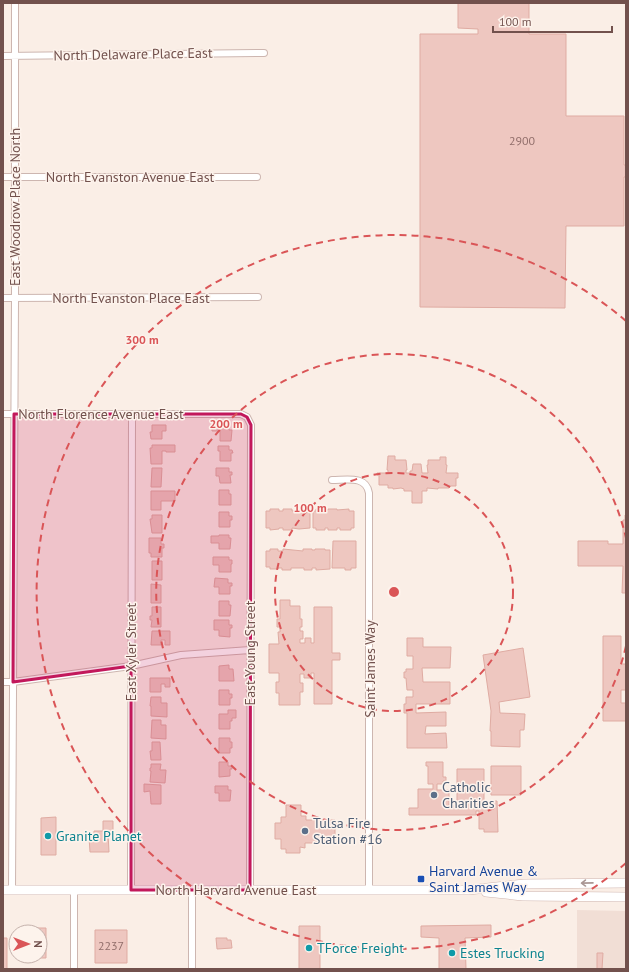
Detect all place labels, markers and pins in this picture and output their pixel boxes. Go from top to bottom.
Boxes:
centre of rings [387,585,401,599]
place label: Catholic Charities [442,778,495,812]
marker: Catholic Charities [429,790,439,800]
place label: Tulsa Fire Station #16 [313,814,382,848]
marker: Tulsa Fire Station #16 [300,826,310,836]
place label: Granite Planet [56,827,142,845]
marker: Granite Planet [43,831,53,841]
place label: Harvard Avenue & Saint James Way [429,862,538,896]
marker: Harvard Avenue & Saint James Way [416,874,426,884]
place label: TForce Freight [317,939,404,957]
marker: TForce Freight [304,943,314,953]
place label: Estes Trucking [460,944,545,962]
marker: Estes Trucking [447,948,457,958]

